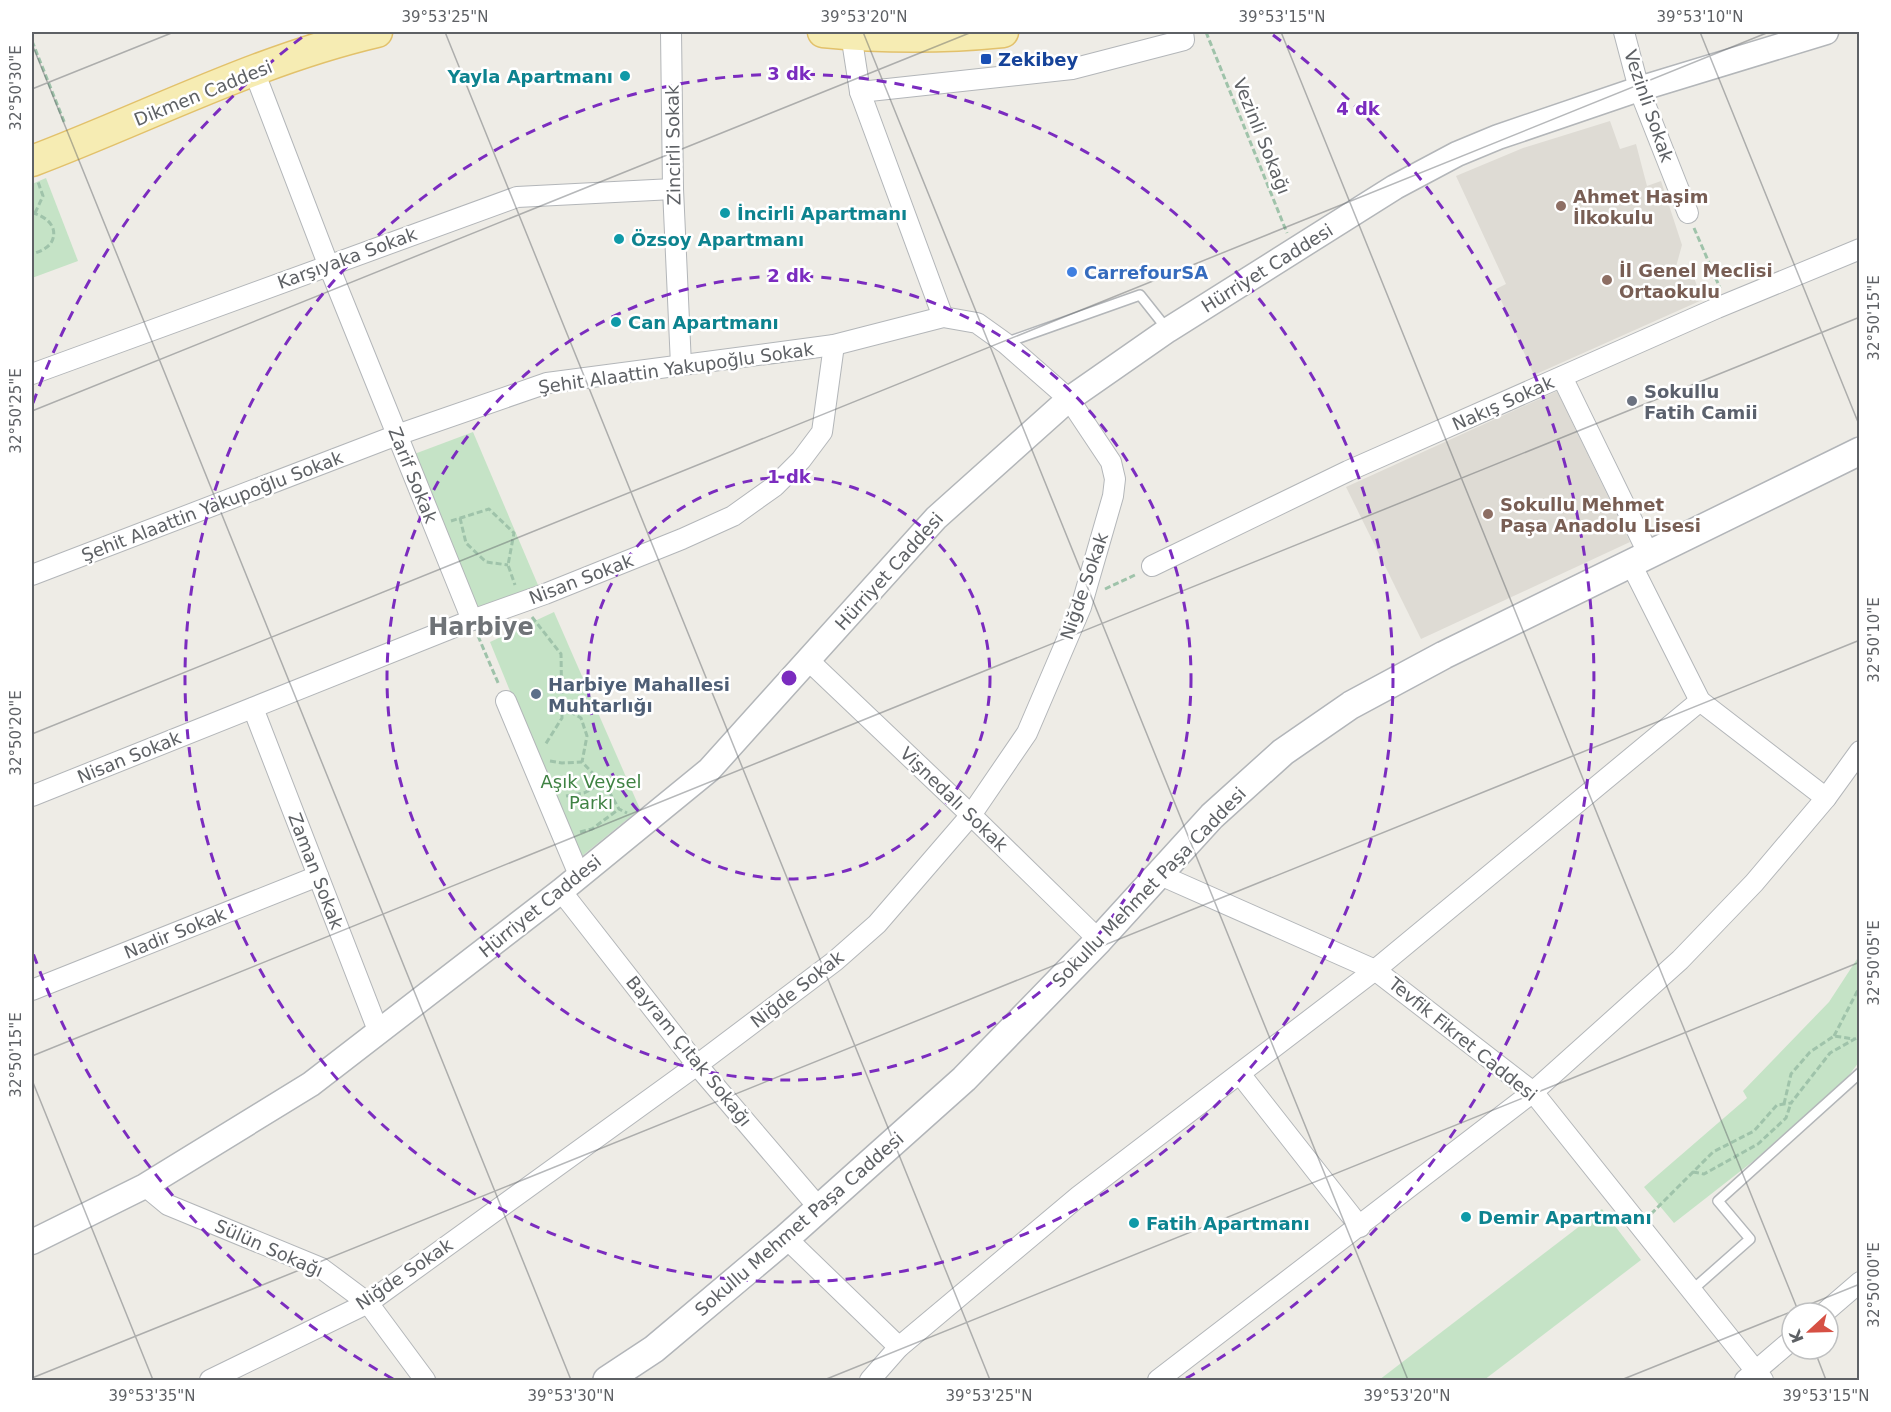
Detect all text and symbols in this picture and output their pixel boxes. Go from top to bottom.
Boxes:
text: 39°53'25"N [401,8,489,26]
text: 39°53'20"N [820,8,908,26]
text: 39°53'15"N [1238,8,1326,26]
text: 39°53'10"N [1656,8,1744,26]
text: 32°50'30"E [7,45,25,131]
street label: Vezinli Sokak [1620,47,1678,166]
place label: Zekibey [998,49,1078,70]
marker: Zekibey [979,52,993,66]
street label: Dikmen Caddesi [131,56,275,130]
text: 3 dk [767,63,812,84]
place label: Yayla Apartmanı [446,66,613,87]
marker: Yayla Apartmanı [618,69,632,83]
street label: Vezinli Sokağı [1229,75,1295,197]
street label: Zincirli Sokak [661,84,685,206]
text: 4 dk [1336,98,1381,119]
place label: Ahmet Haşim İlkokulu [1573,186,1708,228]
marker: Ahmet Haşim İlkokulu [1554,199,1568,213]
place label: İncirli Apartmanı [737,203,907,224]
marker: İncirli Apartmanı [718,206,732,220]
street label: Hürriyet Caddesi [1197,219,1337,317]
street label: Karşıyaka Sokak [274,223,420,293]
place label: Özsoy Apartmanı [631,229,804,250]
marker: Özsoy Apartmanı [612,232,626,246]
place label: İl Genel Meclisi Ortaokulu [1619,260,1773,302]
place label: CarrefourSA [1084,262,1208,283]
text: 2 dk [767,265,812,286]
marker: CarrefourSA [1065,265,1079,279]
marker: İl Genel Meclisi Ortaokulu [1600,273,1614,287]
text: 32°50'15"E [1865,275,1883,361]
place label: Can Apartmanı [628,312,779,333]
marker: Can Apartmanı [609,315,623,329]
street label: Şehit Alaattin Yakupoğlu Sokak [537,338,816,398]
text: 32°50'25"E [7,368,25,454]
street label: Nakış Sokak [1449,371,1558,435]
place label: Sokullu Fatih Camii [1644,381,1758,423]
marker: Sokullu Fatih Camii [1625,394,1639,408]
street label: Zarif Sokak [384,424,442,527]
street label: Şehit Alaattin Yakupoğlu Sokak [78,446,346,566]
text: 1 dk [767,466,812,487]
place label: Sokullu Mehmet Paşa Anadolu Lisesi [1500,494,1701,536]
marker: Sokullu Mehmet Paşa Anadolu Lisesi [1481,507,1495,521]
street label: Hürriyet Caddesi [831,508,947,634]
street label: Niğde Sokak [1056,529,1112,642]
street label: Nisan Sokak [526,549,637,609]
text: 32°50'10"E [1865,597,1883,683]
district label: Harbiye [428,613,534,641]
centre of rings [779,668,799,688]
place label: Harbiye Mahallesi Muhtarlığı [548,674,730,716]
marker: Harbiye Mahallesi Muhtarlığı [529,687,543,701]
text: 32°50'20"E [7,690,25,776]
street label: Nisan Sokak [74,726,184,787]
street label: Vişnedalı Sokak [896,742,1012,856]
park label: Aşık Veysel Parkı [541,771,641,813]
street label: Sokullu Mehmet Paşa Caddesi [1048,783,1250,991]
street label: Zaman Sokak [284,810,348,933]
street label: Hürriyet Caddesi [475,850,605,962]
street label: Nadir Sokak [121,903,230,963]
text: 32°50'05"E [1865,920,1883,1006]
street label: Niğde Sokak [746,946,848,1032]
street label: Bayram Çıtak Sokağı [622,972,756,1130]
street label: Tevfik Fikret Caddesi [1384,972,1541,1105]
text: 32°50'15"E [7,1012,25,1098]
street label: Sokullu Mehmet Paşa Caddesi [690,1128,908,1320]
place label: Demir Apartmanı [1478,1207,1652,1228]
marker: Demir Apartmanı [1459,1210,1473,1224]
place label: Fatih Apartmanı [1146,1213,1310,1234]
street label: Sülün Sokağı [212,1215,326,1281]
marker: Fatih Apartmanı [1127,1216,1141,1230]
street label: Niğde Sokak [352,1234,457,1314]
text: 32°50'00"E [1865,1242,1883,1328]
north arrow [1780,1301,1840,1361]
text: K [1785,1327,1808,1346]
text: 39°53'35"N [108,1387,196,1405]
text: 39°53'30"N [527,1387,615,1405]
text: 39°53'25"N [945,1387,1033,1405]
text: 39°53'20"N [1363,1387,1451,1405]
text: 39°53'15"N [1782,1387,1870,1405]

